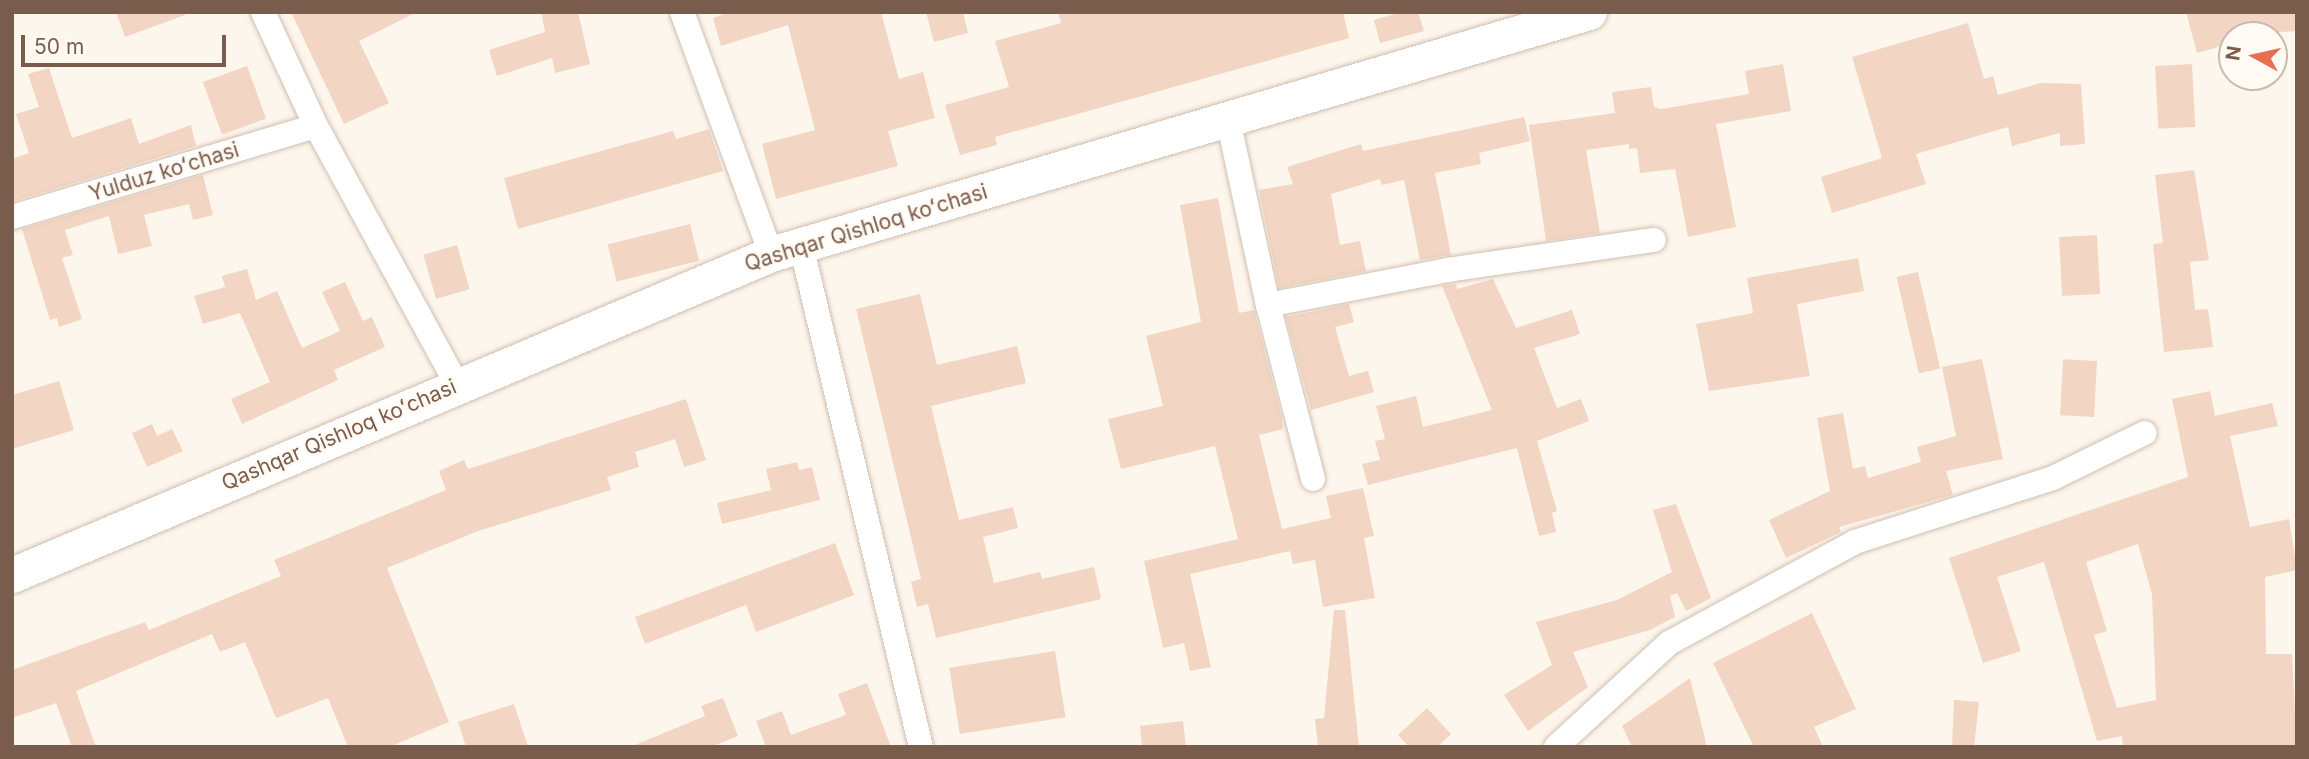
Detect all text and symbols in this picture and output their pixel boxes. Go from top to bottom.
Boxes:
scale bar [24,21,229,65]
north arrow [2218,21,2288,91]
text: 50 m [34,34,84,59]
text: N [2221,45,2246,62]
street label: Yulduz koʻchasi [86,137,242,207]
street label: Qashqar Qishloq koʻchasi [742,179,990,277]
street label: Qashqar Qishloq koʻchasi [218,374,460,496]

